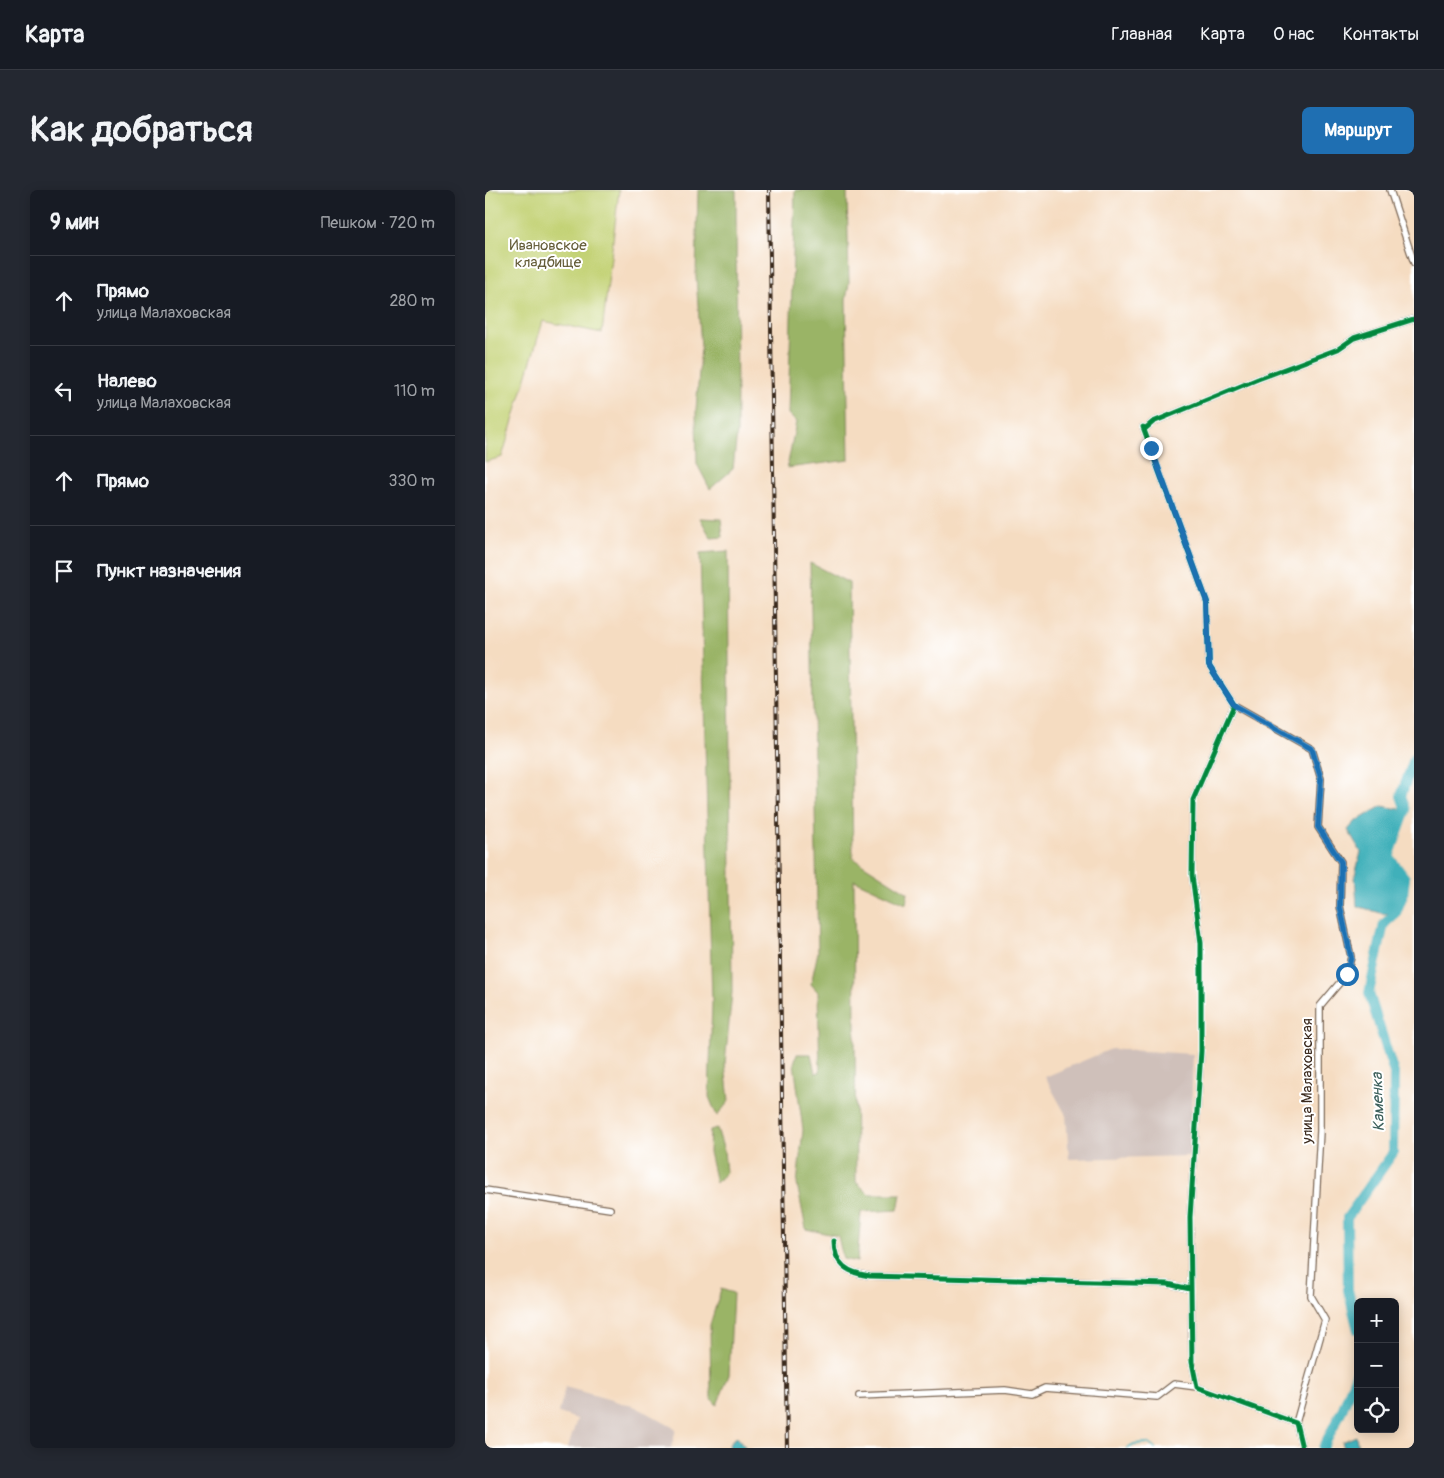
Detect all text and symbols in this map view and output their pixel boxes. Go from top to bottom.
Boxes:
text: Карта [25,20,84,49]
text: Главная [1111,23,1172,46]
text: Карта [1200,23,1245,46]
text: О нас [1273,23,1315,46]
text: Контакты [1343,23,1419,46]
button: Маршрут [1302,107,1414,154]
text: Как добраться [30,108,253,152]
text: 9 мин [50,209,99,236]
text: Пешком · 720 m [321,213,435,233]
park label: Ивановское кладбище [509,236,587,272]
text: Прямо [97,279,149,303]
icon: ahead [50,287,78,315]
text: 280 m [389,291,435,311]
text: улица Малаховская [97,303,231,323]
text: Налево [97,369,157,393]
icon: left [50,377,78,405]
text: 110 m [394,381,435,401]
text: улица Малаховская [97,393,231,413]
route end [1140,437,1163,460]
icon: ahead [50,467,78,495]
text: Прямо [97,469,149,493]
text: 330 m [389,471,435,491]
icon: arrive [50,557,78,585]
text: Пункт назначения [97,559,241,583]
route start [1336,963,1359,986]
street label: улица Малаховская [1298,1018,1317,1145]
water label: Каменка [1367,1071,1389,1132]
map controls [1354,1298,1399,1433]
button: + [1354,1298,1399,1343]
button: − [1354,1343,1399,1388]
button: locate [1354,1388,1399,1433]

